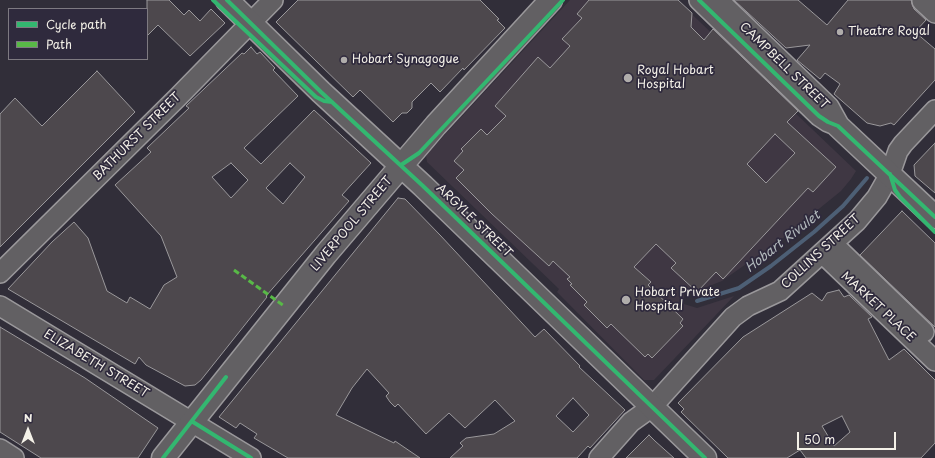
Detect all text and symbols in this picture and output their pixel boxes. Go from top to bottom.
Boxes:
legend [8,8,148,60]
text: Cycle path [46,15,107,33]
street label: CAMPBELL STREET [736,20,832,112]
place label: Theatre Royal [848,25,930,39]
marker: Theatre Royal [835,27,845,37]
text: Path [46,35,72,53]
place label: Hobart Synagogue [352,53,459,67]
marker: Hobart Synagogue [339,55,349,65]
place label: Royal Hobart Hospital [637,64,714,92]
marker: Royal Hobart Hospital [622,72,634,84]
street label: BATHURST STREET [90,90,184,184]
street label: LIVERPOOL STREET [308,174,396,274]
street label: ARGYLE STREET [433,181,515,261]
water label: Hobart Rivulet [742,208,824,276]
street label: COLLINS STREET [779,212,863,292]
street label: MARKET PLACE [838,269,918,345]
place label: Hobart Private Hospital [635,286,720,314]
marker: Hobart Private Hospital [620,294,632,306]
street label: ELIZABETH STREET [41,327,151,401]
text: N [24,409,32,426]
north arrow [8,410,48,450]
scale bar [799,424,898,450]
text: 50 m [804,430,835,448]

